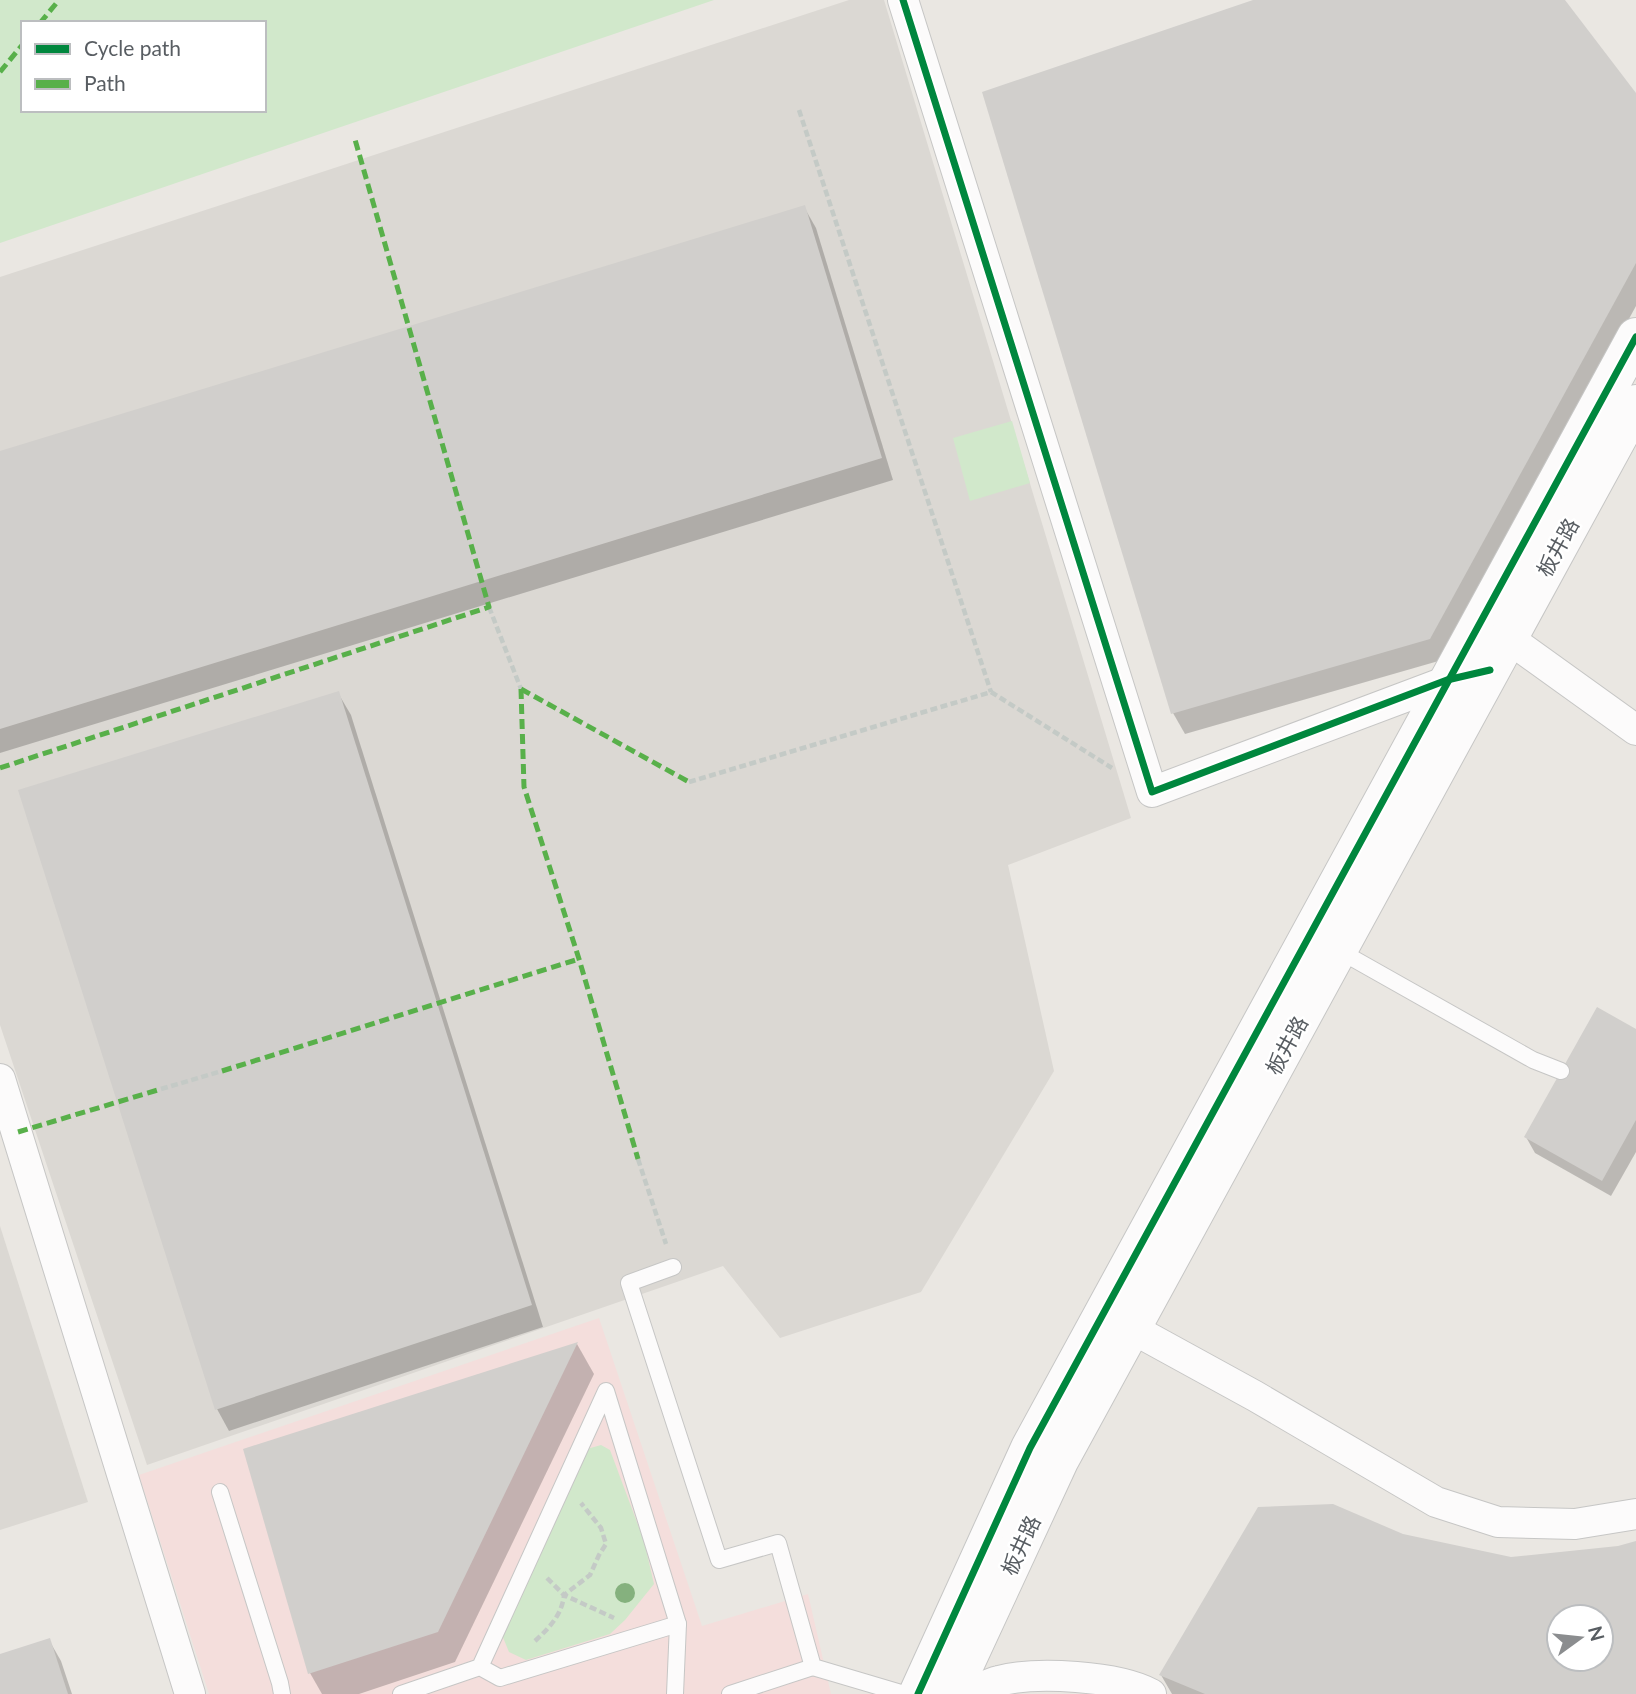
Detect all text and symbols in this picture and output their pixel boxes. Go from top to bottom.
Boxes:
legend [21,21,266,112]
text: Cycle path [84,35,181,60]
text: Path [84,70,126,95]
street label: 板井路 [1531,513,1583,581]
street label: 板井路 [1260,1011,1312,1079]
street label: 板井路 [995,1511,1045,1579]
north arrow [1545,1603,1615,1673]
text: N [1584,1623,1610,1644]

